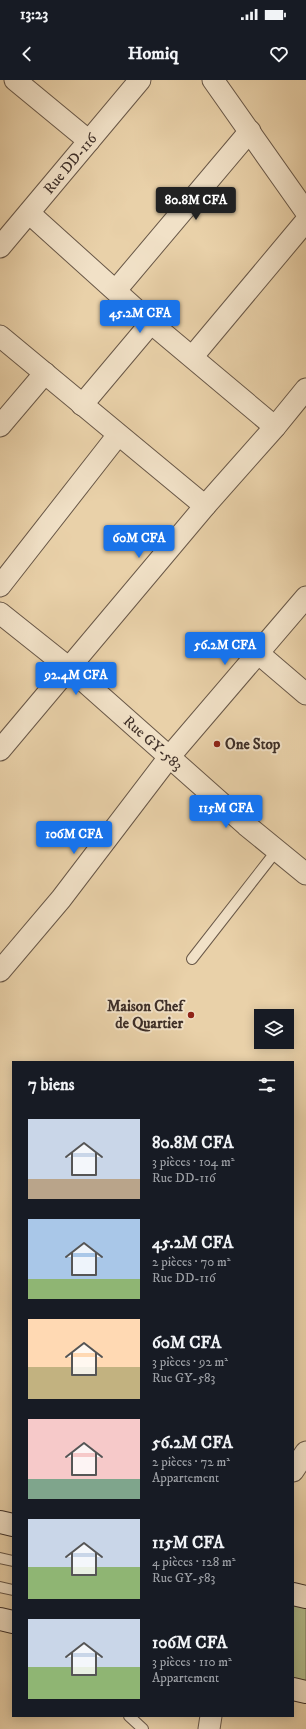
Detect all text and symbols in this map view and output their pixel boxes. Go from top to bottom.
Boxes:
text: 13:23 [20,5,48,24]
icon: back [16,43,38,65]
text: Homiq [128,43,178,65]
icon: heart [268,43,290,65]
street label: Rue DD-116 [39,128,102,198]
pin: 80.8M CFA [150,187,242,221]
text: 80.8M CFA [165,192,227,208]
pin: 45.2M CFA [94,300,186,334]
text: 45.2M CFA [109,305,171,321]
pin: 60M CFA [102,525,176,559]
text: 60M CFA [113,530,165,546]
pin: 56.2M CFA [179,632,271,666]
text: 56.2M CFA [194,637,256,653]
pin: 92.4M CFA [30,662,122,696]
text: 92.4M CFA [45,667,107,683]
street label: Rue GY-583 [120,711,187,774]
place label: One Stop [225,735,281,754]
marker: One Stop [212,739,222,749]
pin: 115M CFA [185,795,267,829]
text: 115M CFA [198,800,254,816]
pin: 106M CFA [33,821,115,855]
text: 106M CFA [45,826,103,842]
place label: Maison Chef de Quartier [107,997,186,1033]
map controls [254,1009,294,1049]
button: layers [254,1009,294,1049]
marker: Maison Chef de Quartier [186,1010,196,1020]
text: 7 biens [28,1074,75,1096]
icon: filters [256,1074,278,1096]
text: 80.8M CFA [152,1132,233,1154]
icon: home [60,1135,108,1183]
text: 3 pièces · 104 m² [152,1154,234,1170]
text: Rue DD-116 [152,1170,216,1186]
text: 45.2M CFA [152,1232,233,1254]
icon: home [60,1235,108,1283]
text: 2 pièces · 70 m² [152,1254,231,1270]
text: Rue DD-116 [152,1270,216,1286]
text: 60M CFA [152,1332,221,1354]
icon: home [60,1335,108,1383]
text: 3 pièces · 92 m² [152,1354,228,1370]
text: Rue GY-583 [152,1370,215,1386]
text: 56.2M CFA [152,1432,233,1454]
icon: home [60,1435,108,1483]
text: 2 pièces · 72 m² [152,1454,230,1470]
text: Appartement [152,1470,219,1486]
text: 115M CFA [152,1532,224,1554]
icon: home [60,1535,108,1583]
text: 4 pièces · 128 m² [152,1554,236,1570]
text: Rue GY-583 [152,1570,215,1586]
text: 106M CFA [152,1632,227,1654]
icon: home [60,1635,108,1683]
text: 3 pièces · 110 m² [152,1654,232,1670]
text: Appartement [152,1670,219,1686]

